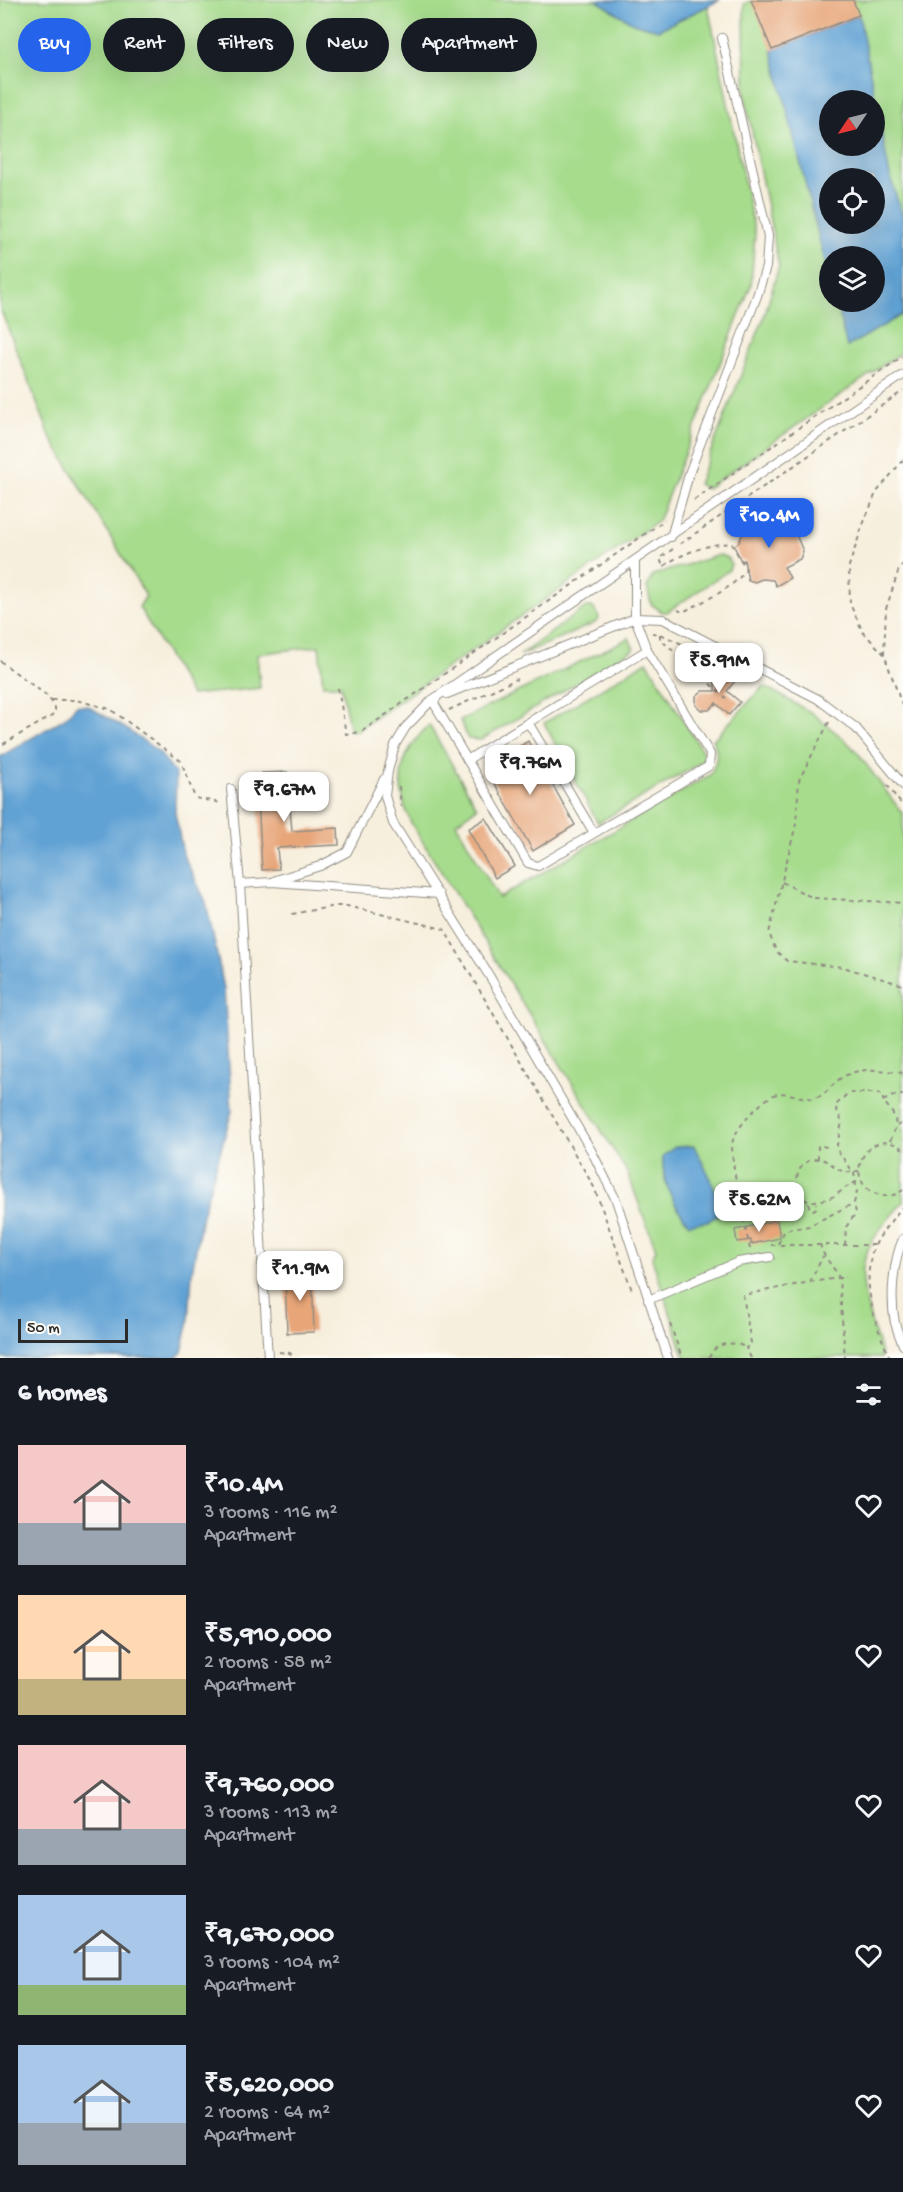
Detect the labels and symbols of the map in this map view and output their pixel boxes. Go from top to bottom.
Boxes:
north arrow [819,90,885,156]
pin: ₹10.4M [720,498,818,549]
pin: ₹5.91M [670,643,768,694]
pin: ₹9.76M [481,745,579,796]
pin: ₹9.67M [235,772,333,823]
pin: ₹5.62M [710,1182,808,1233]
pin: ₹11.9M [251,1251,349,1302]
scale bar [18,1316,128,1344]

